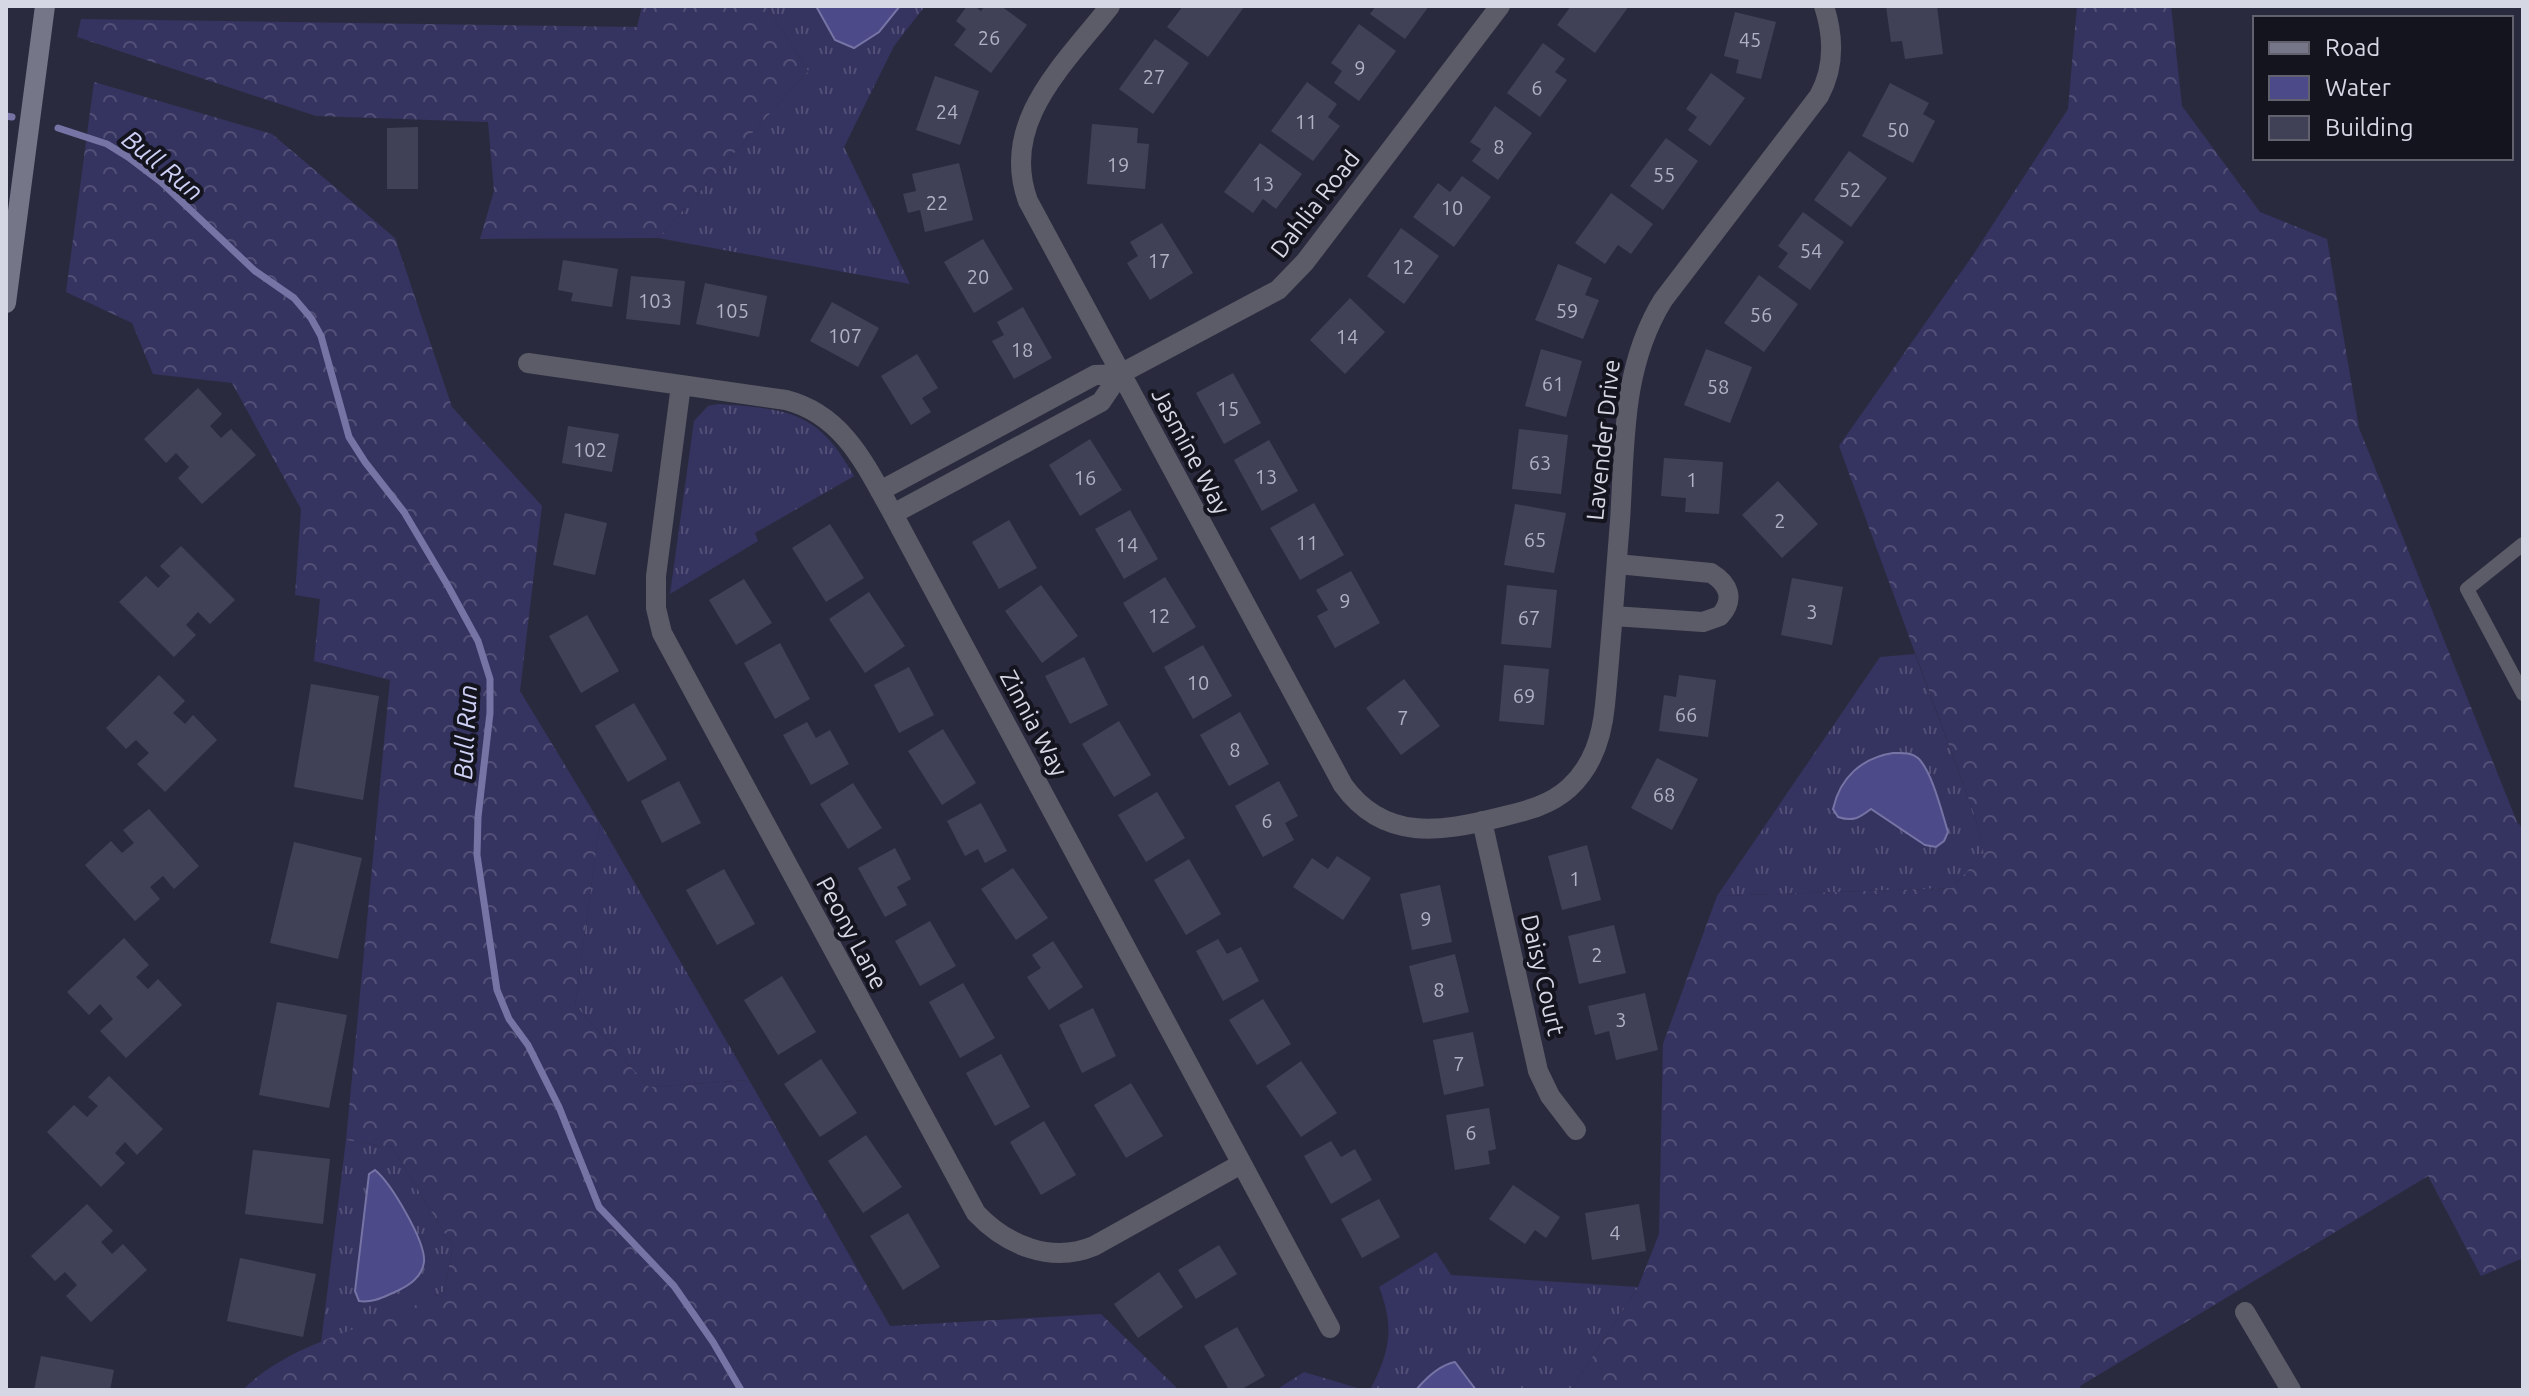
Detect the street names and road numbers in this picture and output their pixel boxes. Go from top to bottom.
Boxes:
street label: Dahlia Road [1265,145,1365,263]
street label: Lavender Drive [1581,358,1625,522]
street label: Jasmine Way [1146,383,1236,519]
street label: Zinnia Way [995,665,1073,781]
street label: Peony Lane [811,872,893,994]
street label: Daisy Court [1516,912,1570,1039]

